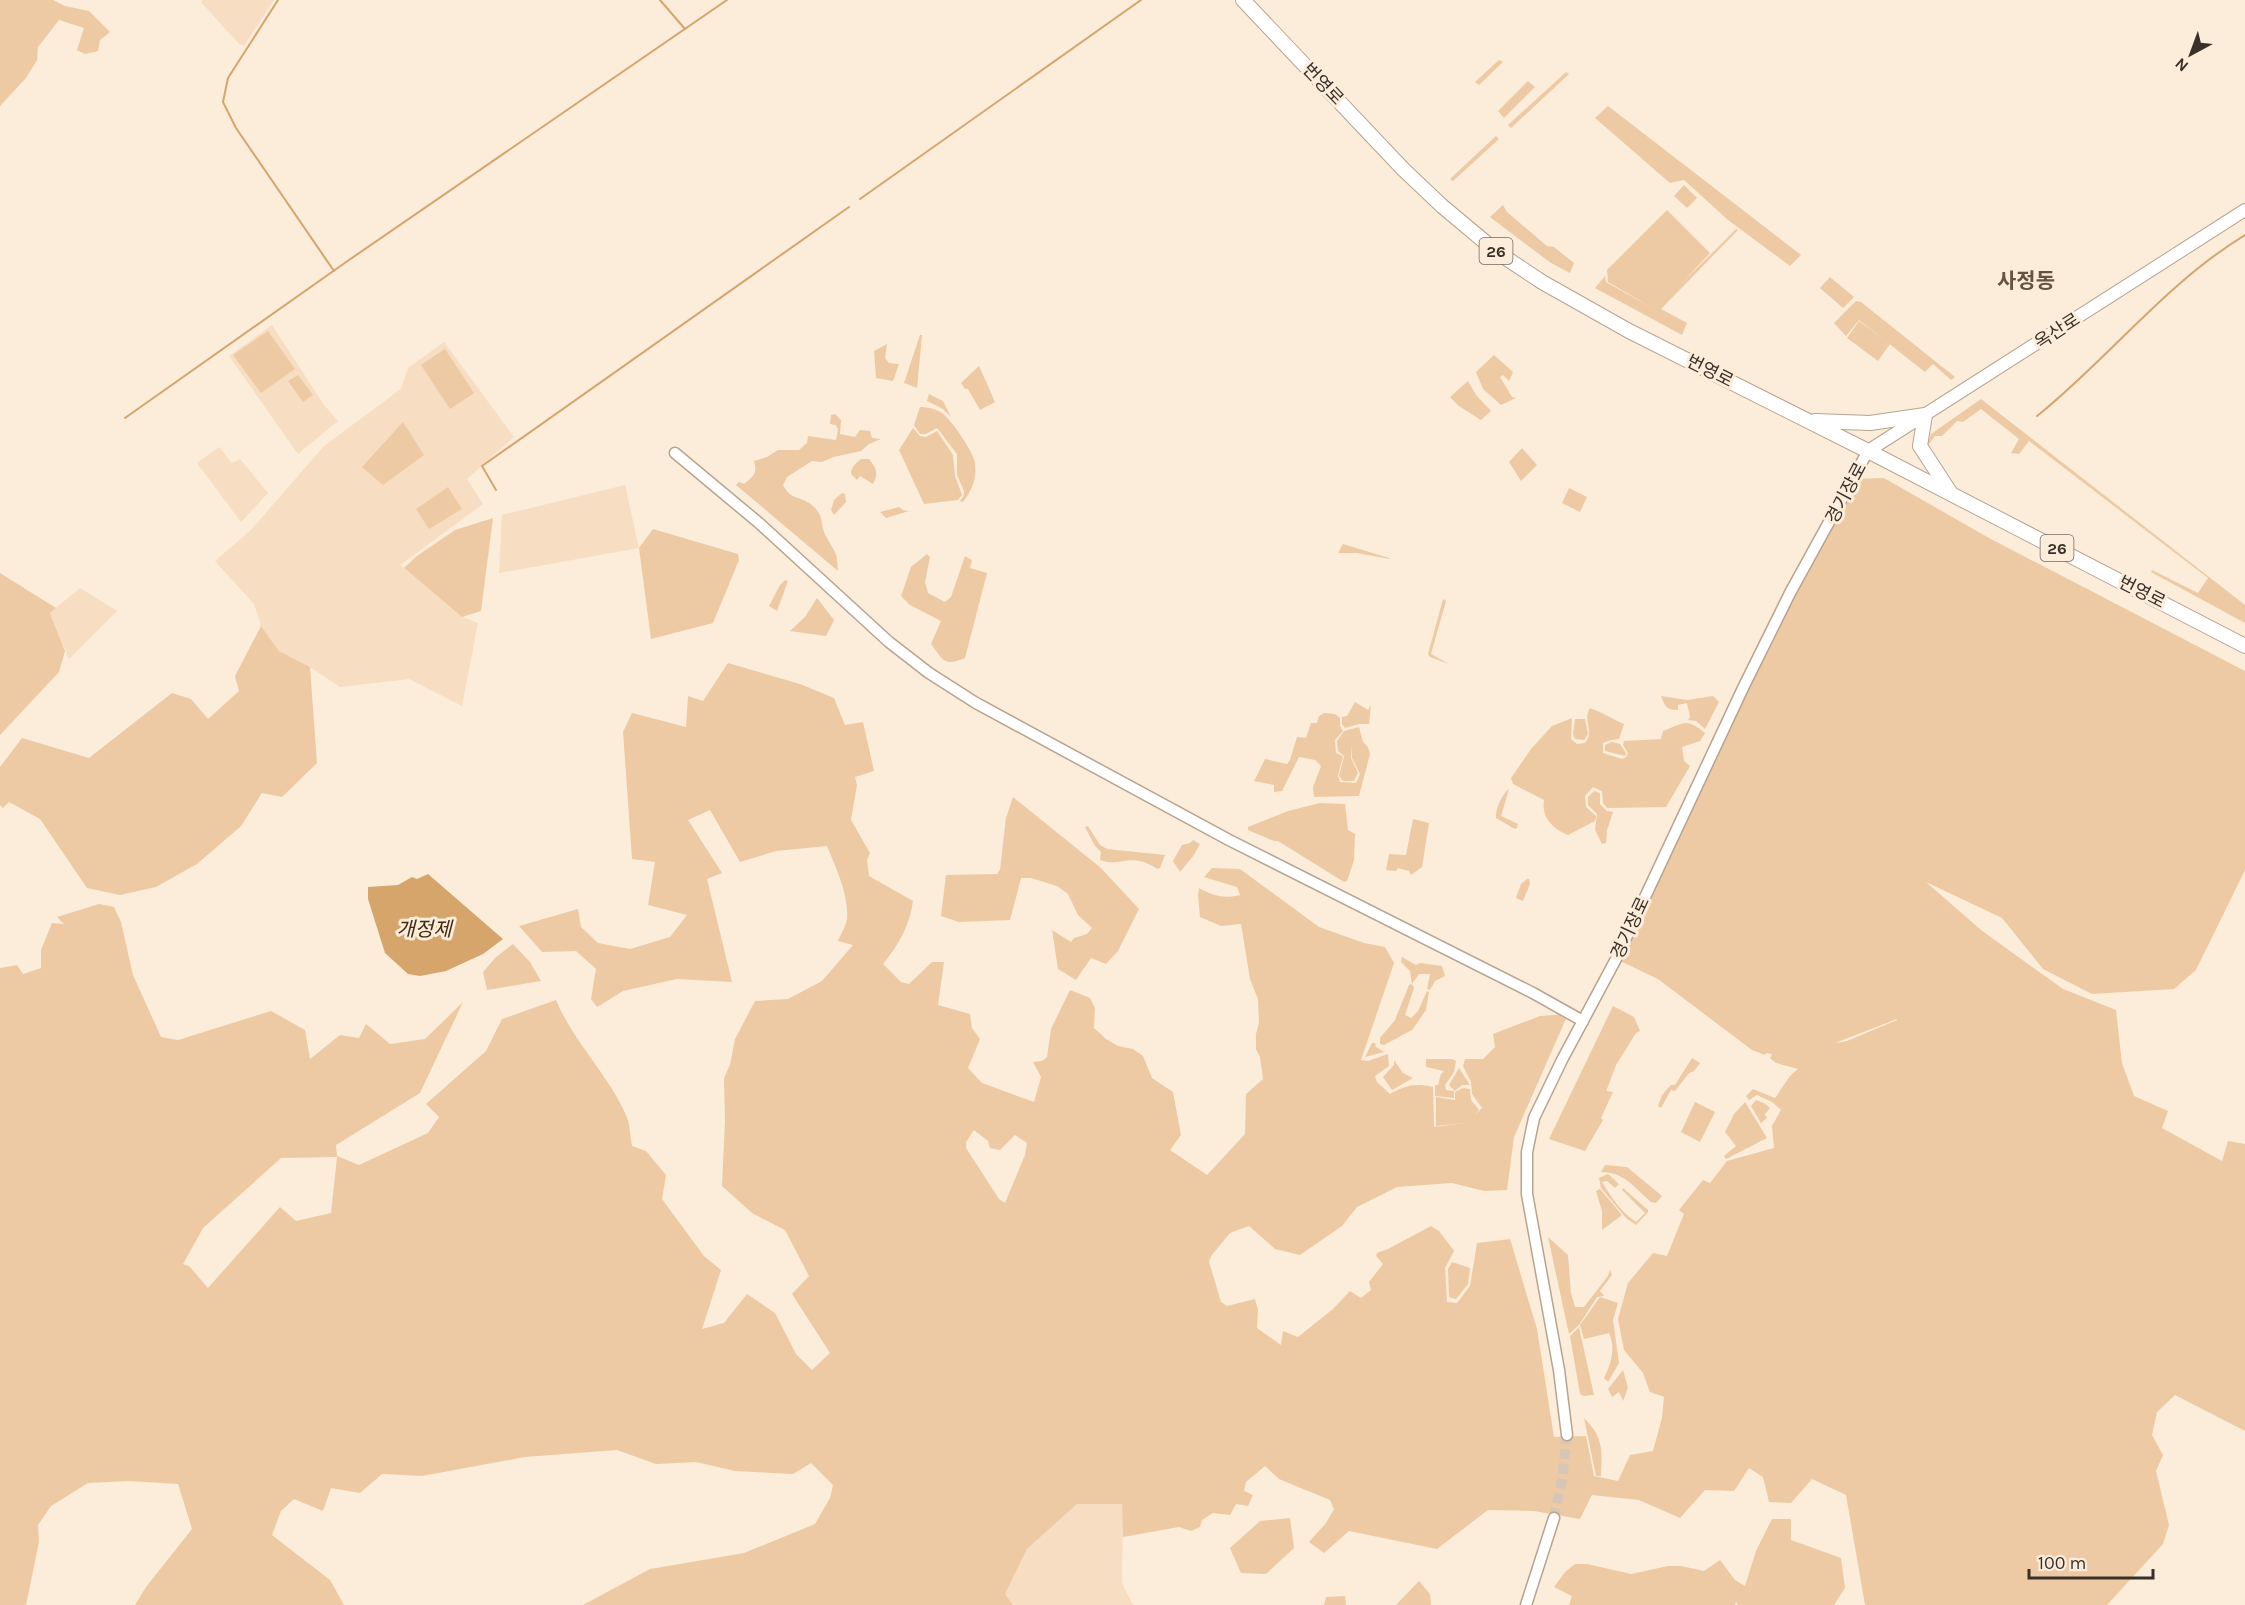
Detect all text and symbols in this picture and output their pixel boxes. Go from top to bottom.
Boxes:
north arrow [2161,24,2221,84]
text: N [2171,54,2192,76]
street label: 번영로 [1298,58,1348,110]
road number: 26 [1480,238,1512,264]
district label: 사정동 [1997,269,2055,293]
street label: 옥산로 [2030,308,2084,354]
street label: 번영로 [1683,350,1737,392]
street label: 경기장로 [1821,459,1871,527]
road number: 26 [2040,535,2074,561]
street label: 번영로 [2115,571,2169,613]
street label: 경기장로 [1606,893,1654,963]
water label: 개정제 [396,918,454,941]
scale bar [2029,1542,2154,1580]
text: 100 m [2038,1552,2086,1574]

